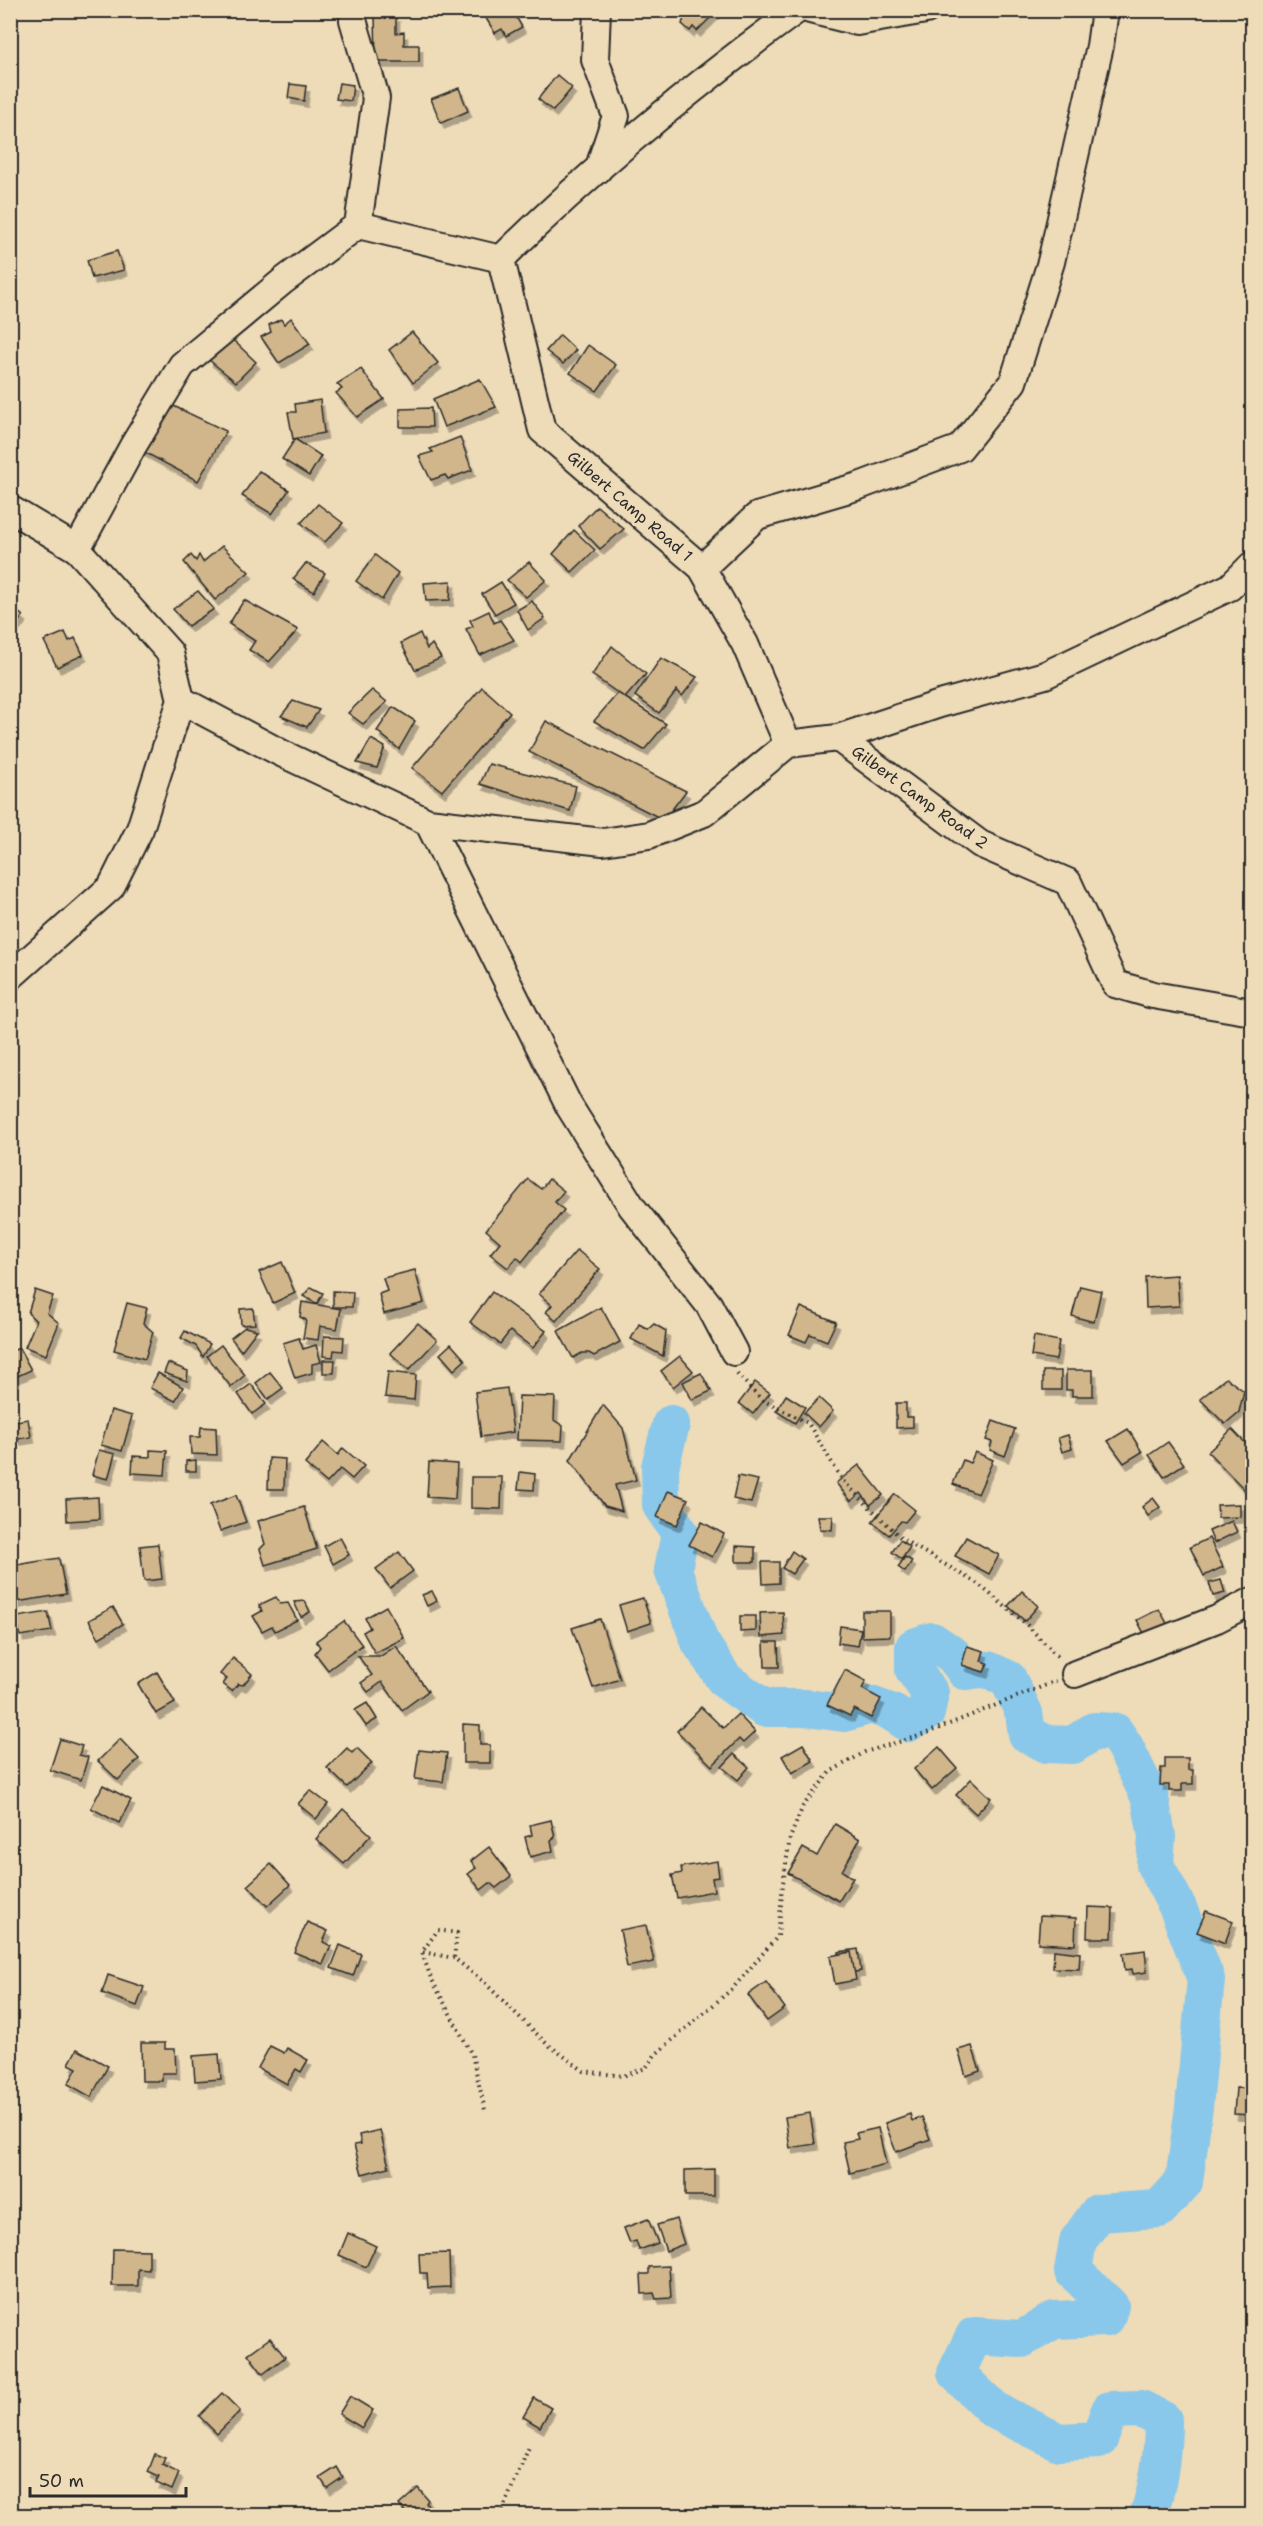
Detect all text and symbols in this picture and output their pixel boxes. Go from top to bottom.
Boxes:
street label: Gilbert Camp Road 1 [563,446,697,566]
street label: Gilbert Camp Road 2 [848,740,992,854]
scale bar [30,2460,186,2498]
text: 50 m [39,2469,84,2493]

